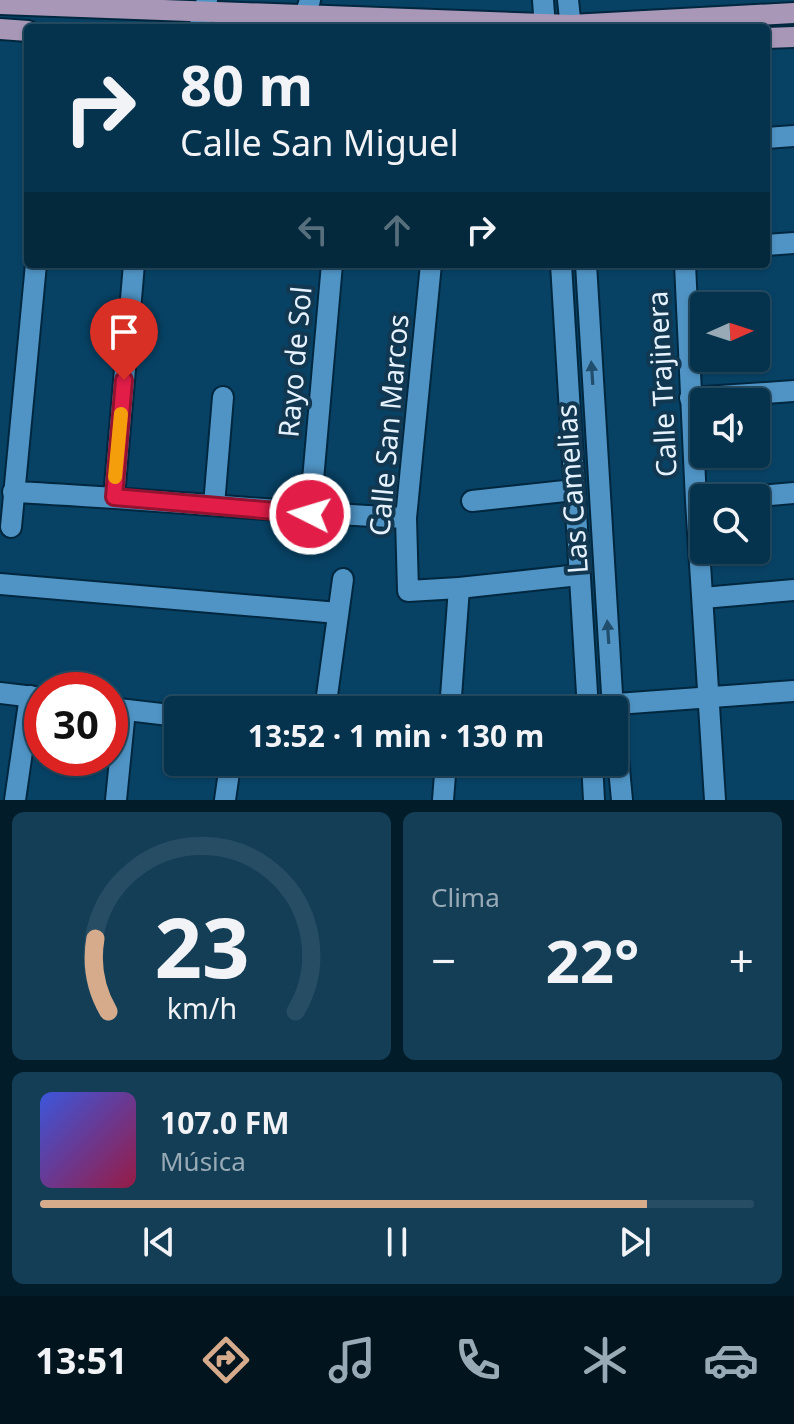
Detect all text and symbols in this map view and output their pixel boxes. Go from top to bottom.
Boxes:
text: 80 m [180,46,313,122]
icon: right [48,56,152,160]
text: Calle San Miguel [180,118,459,167]
icon: left [291,208,335,252]
icon: ahead [375,208,419,252]
icon: right [459,208,503,252]
street label: Rayo de Sol [268,285,320,439]
street label: Calle Trajinera [637,290,685,478]
north arrow [690,292,770,372]
map controls [690,292,770,564]
pin [90,298,158,380]
icon: arrive [102,310,146,354]
street label: Calle San Marcos [359,312,417,537]
one-way arrow [586,360,599,385]
button: sound [690,388,770,468]
street label: Las Camelias [546,403,596,575]
position arrow [268,472,352,556]
button: search [690,484,770,564]
one-way arrow [602,619,615,644]
speed limit sign: 30 [24,672,128,776]
text: 13:52 · 1 min · 130 m [248,715,544,756]
text: Clima [431,879,500,915]
text: 23 [154,889,249,1002]
text: 22° [545,919,640,1001]
text: − [431,930,456,990]
text: + [729,930,754,990]
text: km/h [166,988,237,1027]
text: 107.0 FM [160,1102,290,1143]
text: Música [160,1143,246,1179]
icon: previous [137,1220,181,1264]
icon: pause [375,1220,419,1264]
icon: next [613,1220,657,1264]
icon: directions [198,1332,254,1388]
icon: music [324,1332,380,1388]
icon: phone [450,1332,506,1388]
icon: climate [577,1332,633,1388]
icon: car [703,1332,759,1388]
text: 13:51 [35,1336,128,1385]

